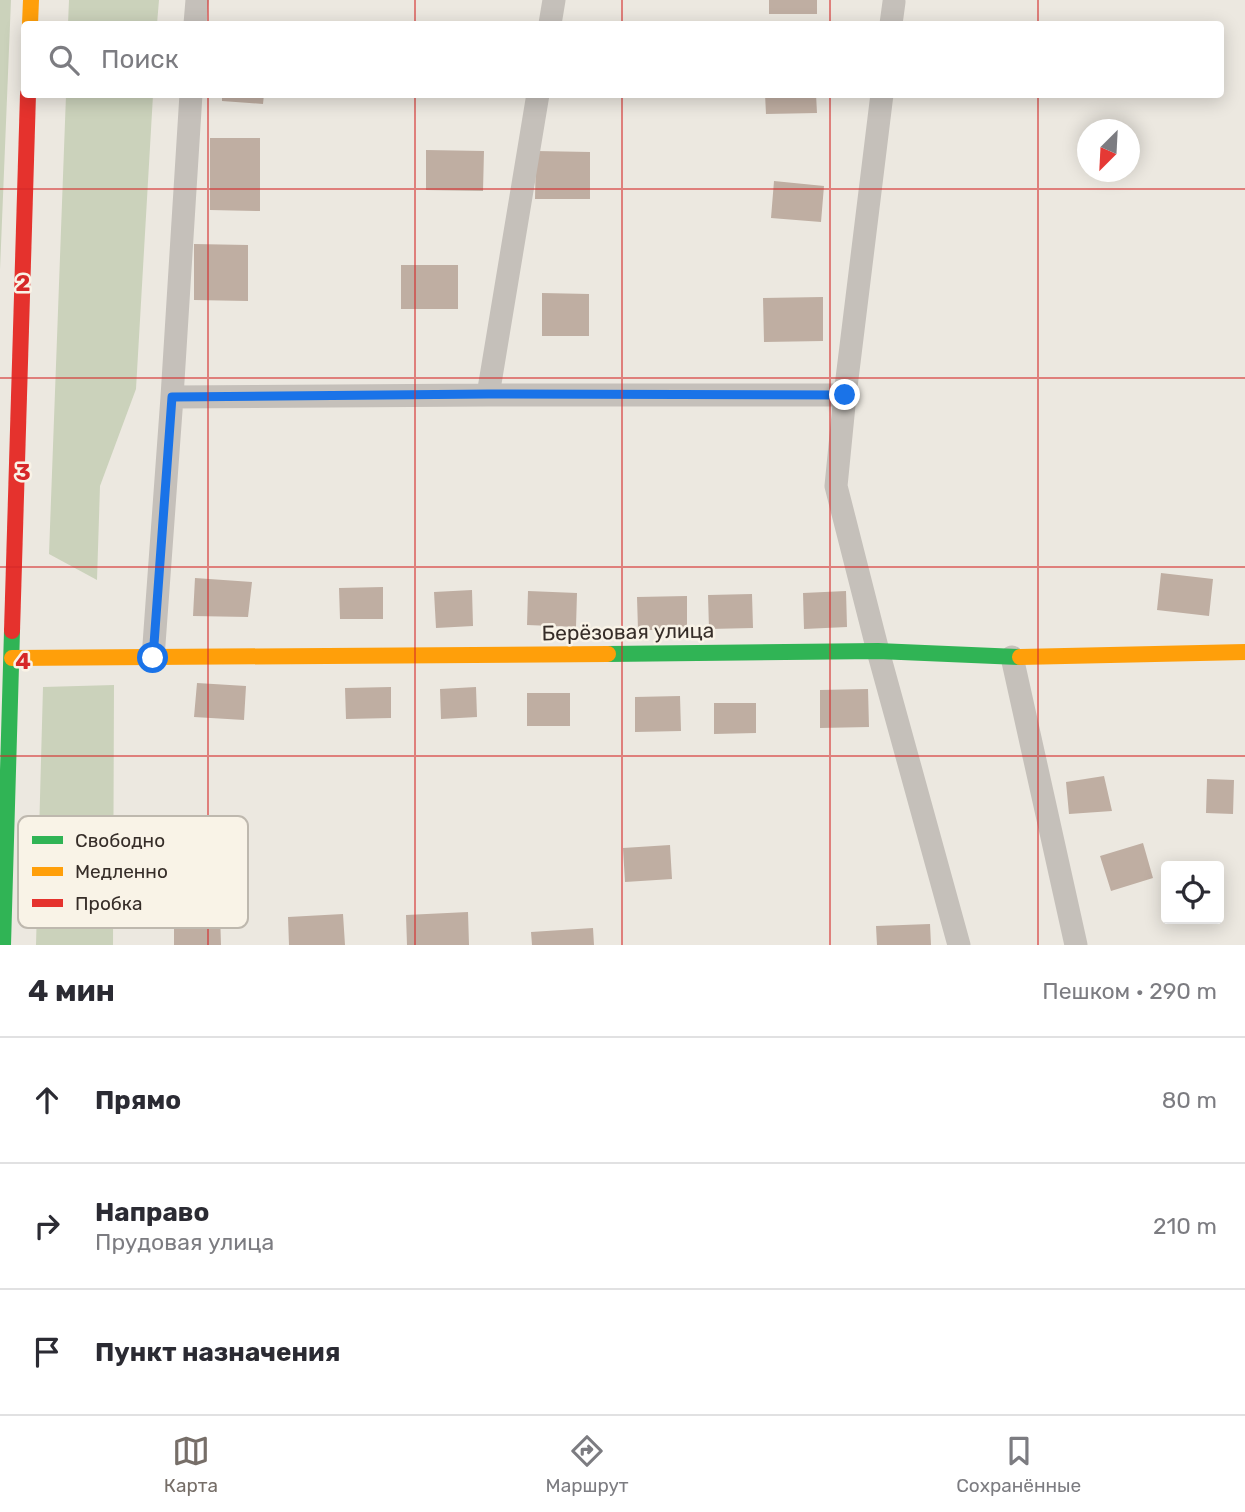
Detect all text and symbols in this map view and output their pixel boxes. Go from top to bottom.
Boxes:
search box [21,21,1224,98]
icon: search [45,41,83,79]
text: Поиск [101,44,179,75]
north arrow [1077,119,1140,182]
text: 2 [16,269,30,297]
route end [829,379,860,410]
text: 3 [15,458,31,486]
street label: Берёзовая улица [541,617,715,646]
route start [137,642,168,673]
text: 4 [15,647,31,675]
legend [18,816,248,928]
text: Свободно [75,829,165,852]
text: Медленно [75,860,168,883]
map controls [1161,861,1224,924]
button: locate [1161,861,1224,924]
text: Пробка [75,892,143,915]
text: 4 мин [28,973,115,1009]
text: Пешком · 290 m [1042,977,1217,1005]
icon: ahead [28,1081,66,1119]
text: Прямо [95,1085,181,1116]
text: 80 m [1162,1086,1217,1114]
text: Направо [95,1197,209,1228]
icon: right [28,1207,66,1245]
text: 210 m [1153,1212,1217,1240]
text: Прудовая улица [95,1228,274,1256]
icon: arrive [28,1333,66,1371]
text: Пункт назначения [95,1337,340,1368]
tab: Карта [164,1432,218,1497]
tab: Маршрут [546,1432,629,1497]
tab: Сохранённые [956,1432,1081,1497]

